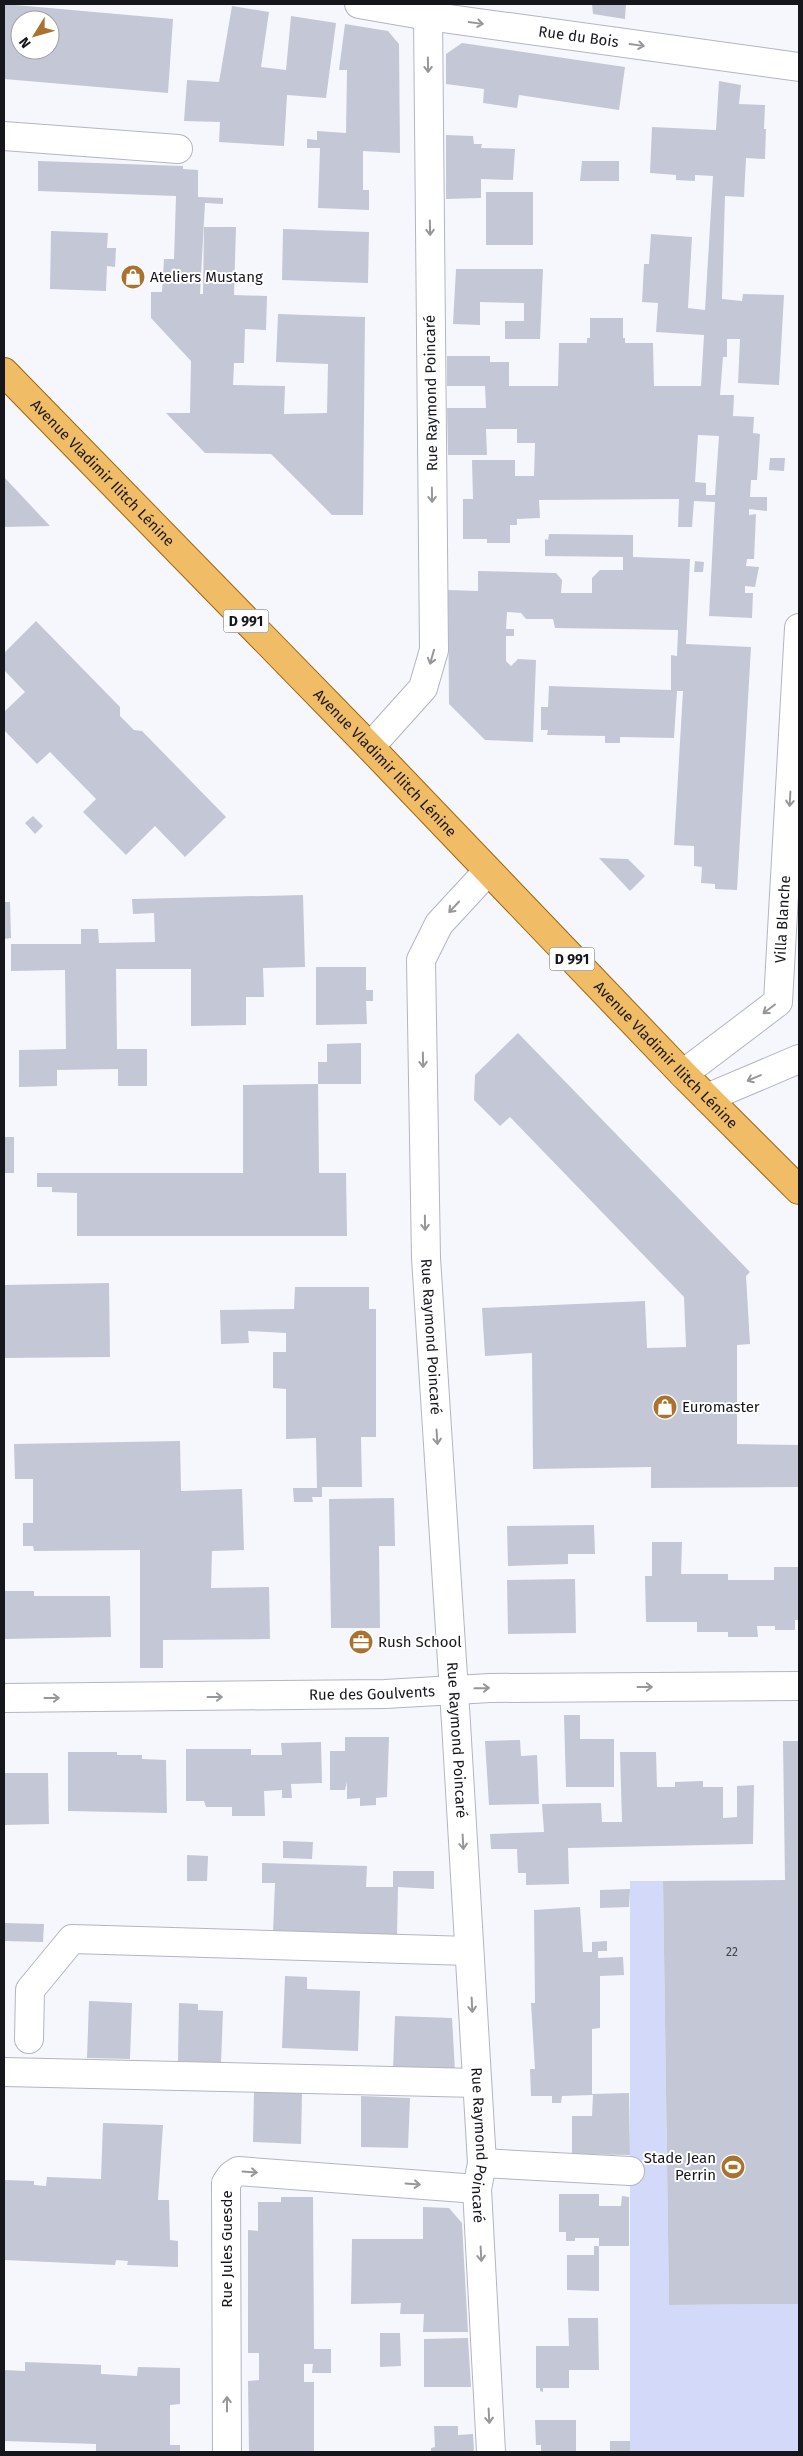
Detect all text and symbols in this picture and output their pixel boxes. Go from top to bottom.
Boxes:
north arrow [10,10,60,60]
one-way arrow [468,18,484,28]
street label: Rue du Bois [537,22,620,51]
text: N [15,34,35,51]
one-way arrow [629,40,645,50]
one-way arrow [423,56,433,73]
one-way arrow [425,219,435,235]
shop icon: Ateliers Mustang [120,264,146,290]
place label: Ateliers Mustang [150,268,263,286]
street label: Rue Raymond Poincaré [421,315,441,471]
street label: Avenue Vladimir Ilitch Lénine [27,396,178,550]
one-way arrow [428,487,437,503]
road number: D 991 [224,610,268,632]
one-way arrow [426,649,436,665]
street label: Avenue Vladimir Ilitch Lénine [310,685,460,841]
one-way arrow [785,791,794,807]
street label: Villa Blanche [771,875,794,964]
one-way arrow [448,901,460,914]
road number: D 991 [550,948,594,971]
street label: Avenue Vladimir Ilitch Lénine [590,978,741,1132]
one-way arrow [762,1004,776,1014]
one-way arrow [418,1052,428,1068]
one-way arrow [747,1073,762,1083]
one-way arrow [420,1214,430,1230]
street label: Rue Raymond Poincaré [417,1258,445,1415]
shop icon: Euromaster [652,1394,678,1420]
place label: Euromaster [682,1398,760,1416]
one-way arrow [433,1429,442,1445]
office icon: Rush School [348,1629,374,1655]
place label: Rush School [378,1633,462,1651]
street label: Rue Raymond Poincaré [443,1661,471,1819]
street label: Rue des Goulvents [309,1682,435,1704]
one-way arrow [636,1682,653,1692]
one-way arrow [474,1684,490,1693]
one-way arrow [206,1692,223,1702]
one-way arrow [44,1693,60,1703]
one-way arrow [459,1834,468,1850]
house number: 22 [726,1945,738,1959]
one-way arrow [468,1996,477,2012]
street label: Rue Raymond Poincaré [467,2067,491,2223]
place label: Stade Jean Perrin [644,2149,716,2184]
sports icon: Stade Jean Perrin [720,2154,746,2180]
one-way arrow [242,2167,258,2177]
one-way arrow [404,2179,420,2189]
street label: Rue Jules Guesde [218,2190,236,2308]
one-way arrow [476,2246,485,2262]
one-way arrow [222,2396,232,2412]
one-way arrow [485,2408,494,2424]

